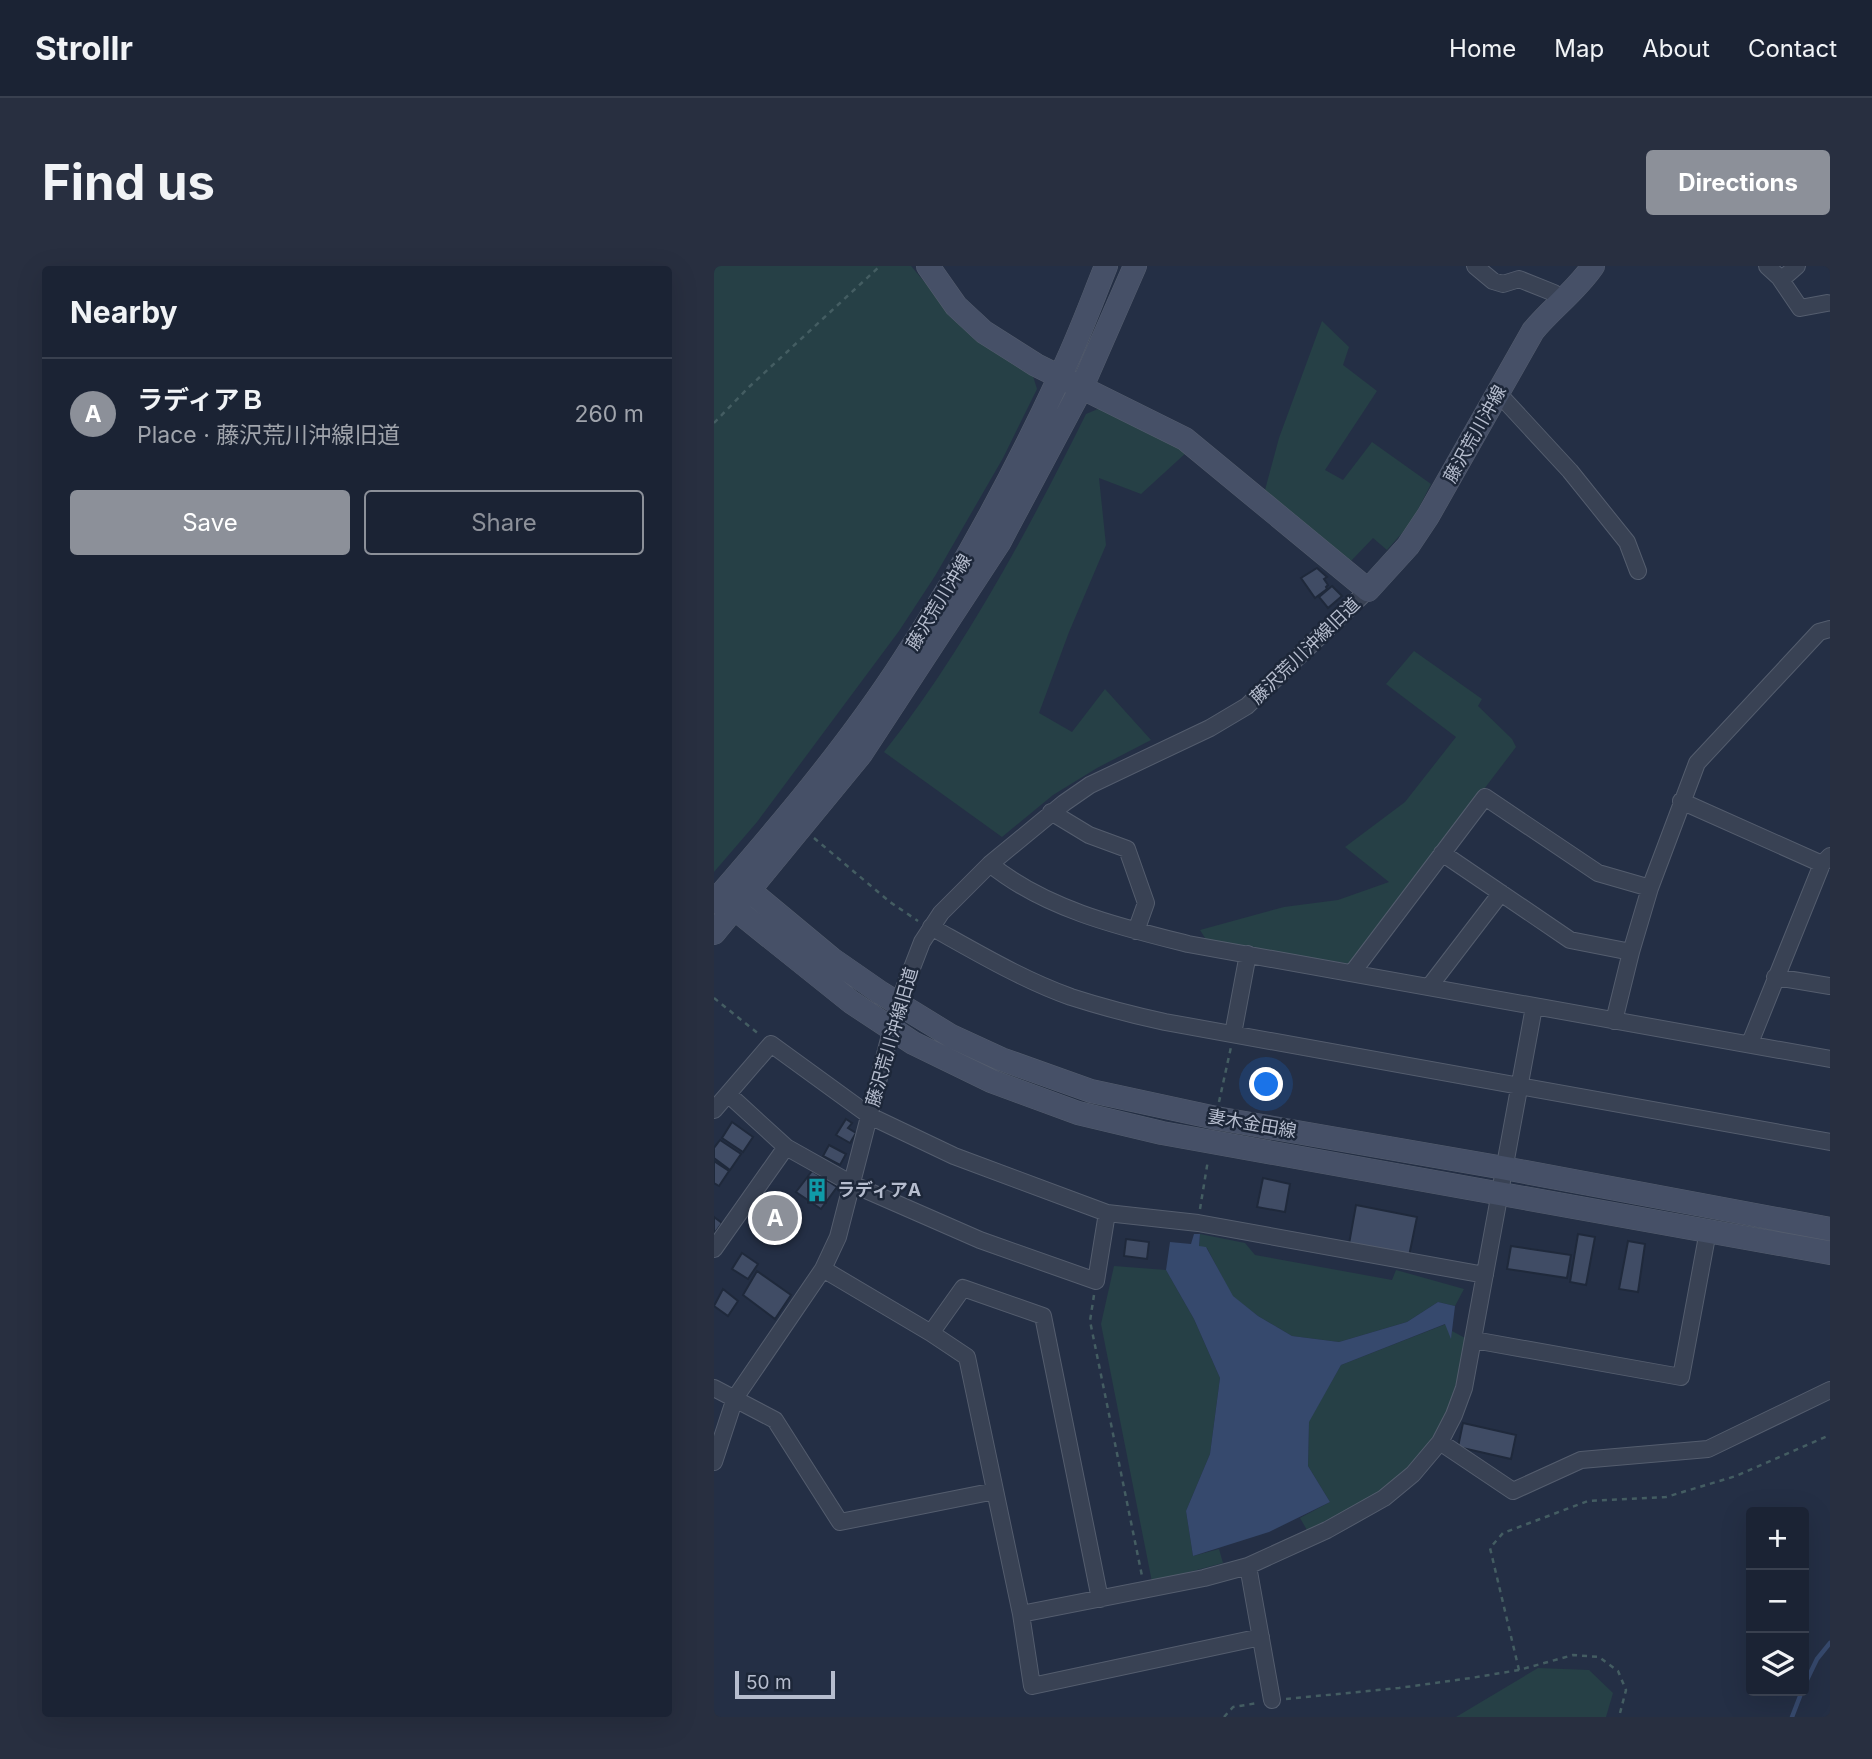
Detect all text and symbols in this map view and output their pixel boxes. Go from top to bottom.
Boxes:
text: Strollr [35,28,133,68]
text: Home [1449,34,1516,63]
text: Map [1554,34,1604,63]
text: About [1642,34,1710,63]
text: Contact [1748,34,1837,63]
button: Directions [1646,150,1830,215]
text: Find us [42,153,215,212]
text: Nearby [70,294,178,330]
street label: 藤沢荒川沖線 [1439,381,1510,486]
text: ラディアＢ [137,384,265,415]
text: A [84,400,102,428]
text: 260 m [575,400,644,428]
text: Place · 藤沢荒川沖線旧道 [137,421,400,449]
button: Save [70,490,350,555]
button: Share [364,490,644,555]
street label: 藤沢荒川沖線 [902,550,975,653]
street label: 藤沢荒川沖線旧道 [1246,593,1364,708]
street label: 藤沢荒川沖線旧道 [862,965,921,1109]
your location [1249,1067,1283,1101]
street label: 妻木金田線 [1206,1105,1298,1142]
building icon: ラディアA [803,1176,831,1204]
place label: ラディアA [837,1179,921,1200]
pin: A [752,1192,798,1244]
map controls [1746,1507,1809,1696]
button: + [1746,1507,1809,1570]
button: − [1746,1570,1809,1633]
button: layers [1746,1633,1809,1696]
scale bar [735,1668,835,1700]
text: 50 m [746,1671,792,1694]

